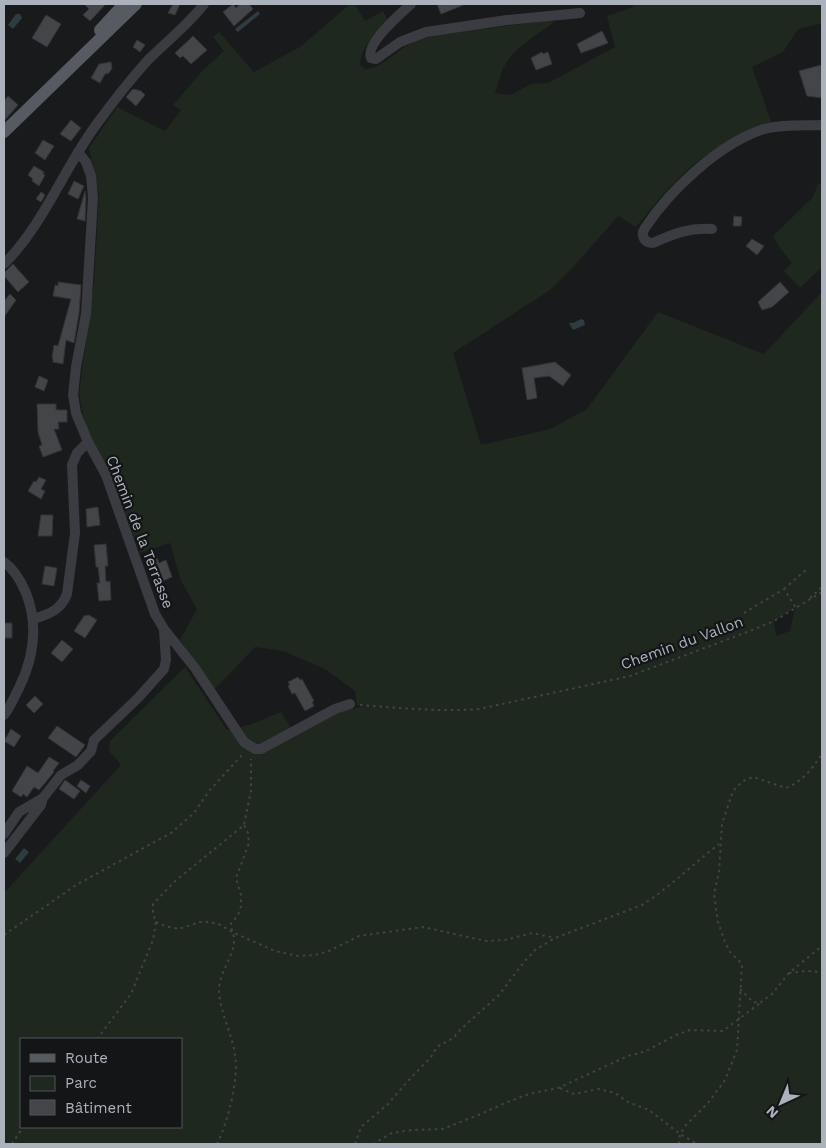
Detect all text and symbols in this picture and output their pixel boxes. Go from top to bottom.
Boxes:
street label: Chemin de la Terrasse [102,453,178,611]
street label: Chemin du Vallon [618,612,746,674]
legend [20,1038,182,1128]
text: Route [65,1049,108,1067]
text: Parc [65,1074,97,1092]
north arrow [756,1078,806,1128]
text: Bâtiment [65,1099,132,1117]
text: N [763,1103,781,1122]

